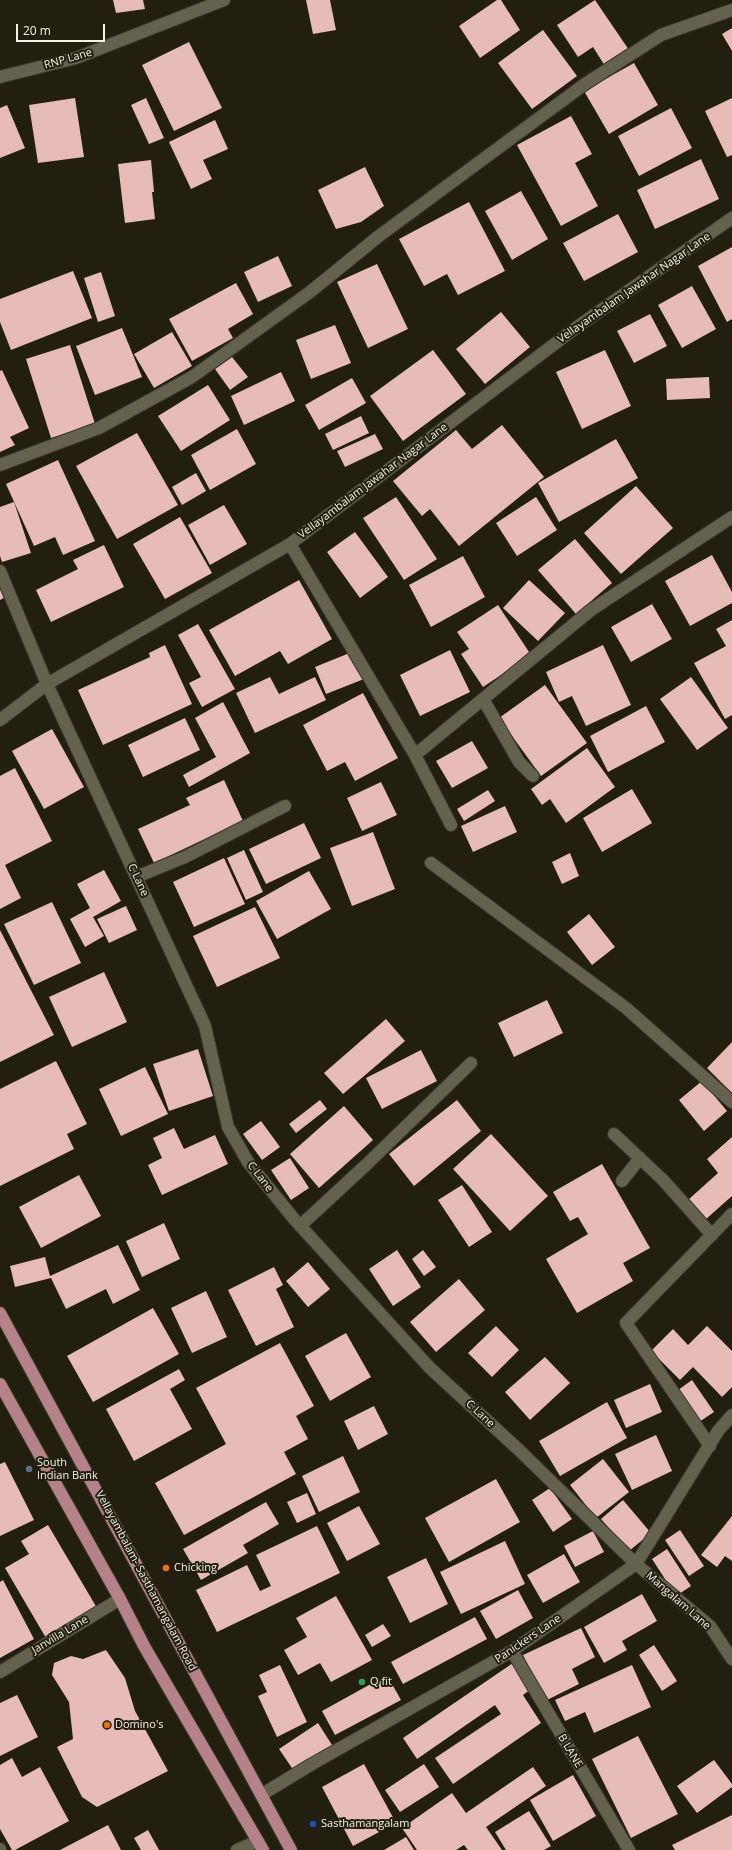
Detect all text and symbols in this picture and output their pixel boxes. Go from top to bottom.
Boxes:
scale bar [18,16,107,42]
text: 20 m [23,22,51,39]
street label: RNP Lane [42,46,94,72]
street label: Vellayambalam Jawahar Nagar Lane [555,230,713,346]
street label: Vellayambalam Jawahar Nagar Lane [296,421,450,541]
street label: C Lane [125,862,151,898]
street label: C Lane [244,1159,276,1195]
street label: C Lane [463,1397,497,1431]
place label: South Indian Bank [37,1456,98,1482]
marker: South Indian Bank [24,1464,34,1474]
street label: Vellayambalam- Sasthamangalam Road [93,1489,199,1673]
place label: Chicking [174,1561,217,1575]
marker: Chicking [161,1563,171,1573]
street label: Mangalam Lane [643,1569,713,1633]
street label: Panickers Lane [492,1612,564,1666]
street label: Janvilla Lane [29,1613,91,1657]
place label: Q fit [370,1675,392,1689]
marker: Q fit [357,1677,367,1687]
place label: Domino's [115,1718,164,1732]
marker: Domino's [102,1720,112,1730]
street label: B LANE [555,1732,585,1770]
place label: Sasthamangalam [321,1817,409,1831]
marker: Sasthamangalam [308,1819,318,1829]

